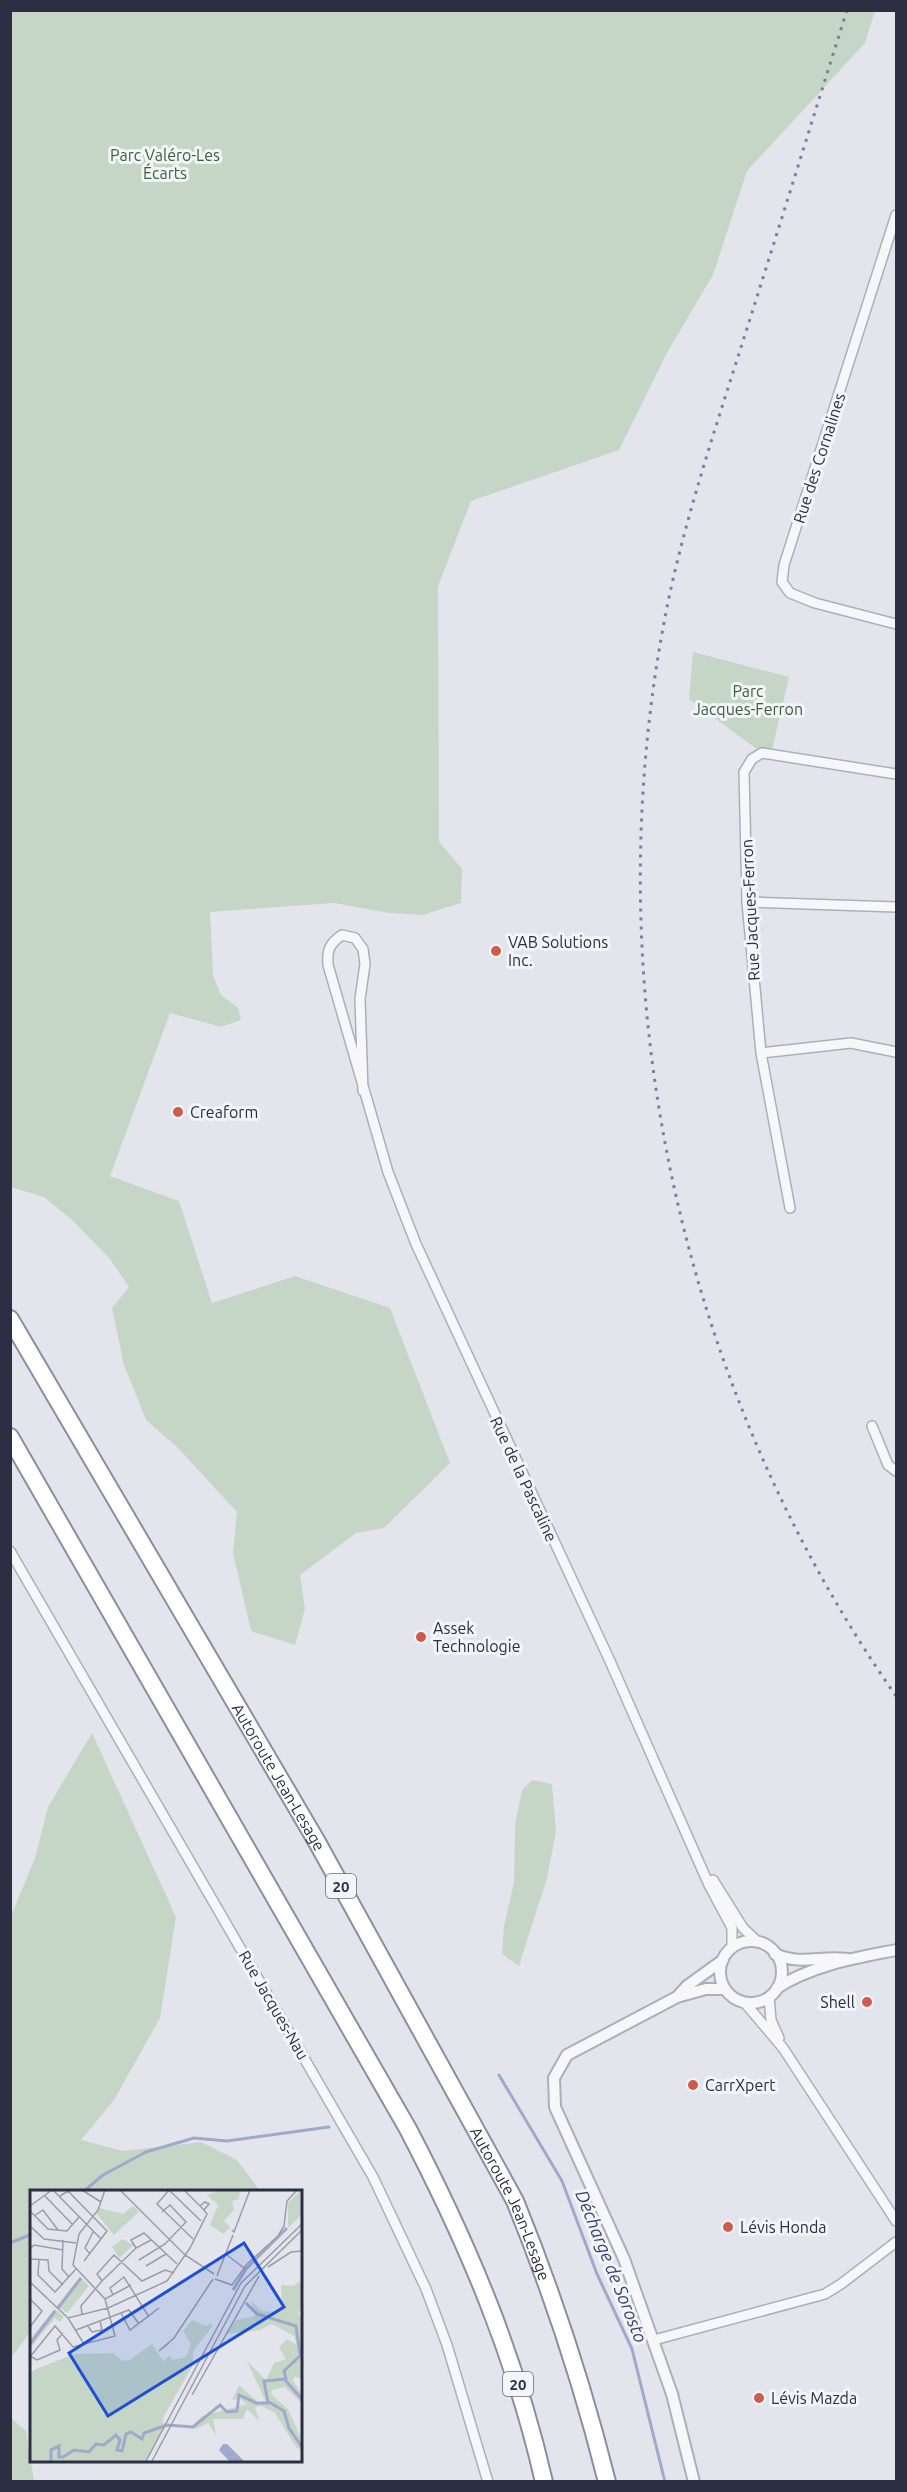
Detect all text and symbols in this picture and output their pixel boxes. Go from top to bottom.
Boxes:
park label: Parc Valéro-Les Écarts [110,146,220,182]
street label: Rue des Cornalines [789,391,849,525]
park label: Parc Jacques-Ferron [693,682,803,718]
street label: Rue Jacques-Ferron [737,839,763,981]
place label: VAB Solutions Inc. [508,933,608,969]
marker: VAB Solutions Inc. [489,944,503,958]
place label: Creaform [190,1103,258,1121]
marker: Creaform [171,1105,185,1119]
street label: Rue de la Pascaline [487,1414,561,1544]
place label: Assek Technologie [433,1619,521,1655]
marker: Assek Technologie [414,1630,428,1644]
street label: Autoroute Jean-Lesage [229,1700,329,1854]
road number: 20 [326,1874,356,1898]
street label: Rue Jacques-Nau [236,1947,312,2063]
place label: Shell [820,1993,855,2011]
marker: Shell [860,1995,874,2009]
place label: CarrXpert [705,2076,776,2094]
marker: CarrXpert [686,2078,700,2092]
street label: Autoroute Jean-Lesage [467,2124,554,2283]
water label: Décharge de Sorosto [572,2187,652,2345]
inset map [30,2190,302,2462]
place label: Lévis Honda [740,2218,827,2236]
marker: Lévis Honda [721,2220,735,2234]
road number: 20 [503,2372,533,2396]
place label: Lévis Mazda [771,2389,857,2407]
marker: Lévis Mazda [752,2391,766,2405]

